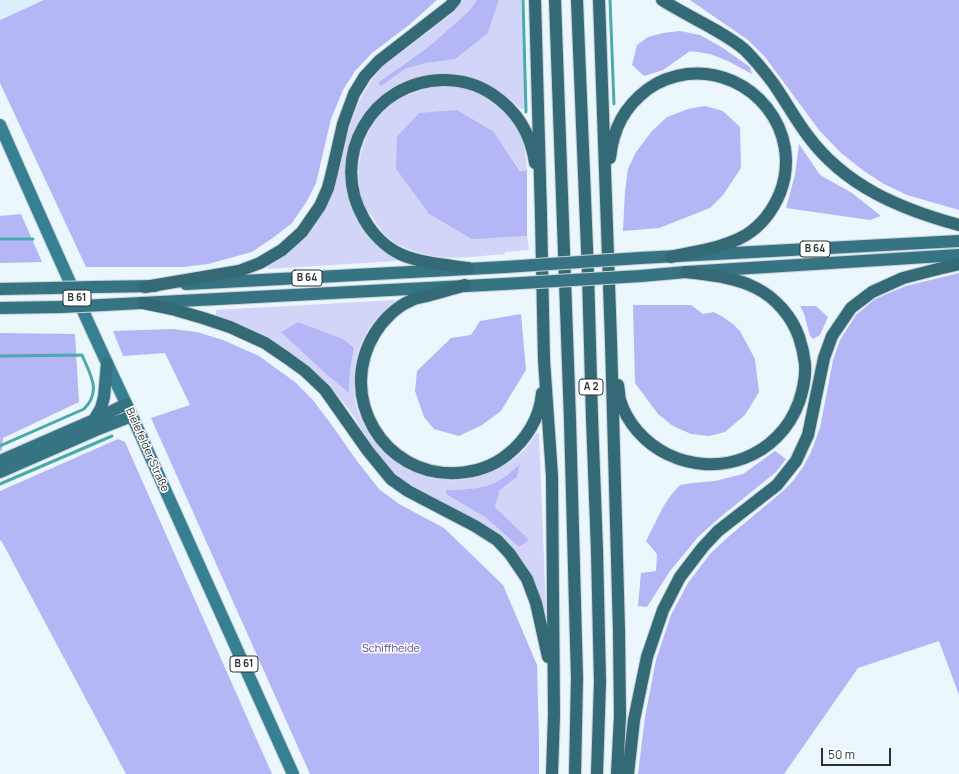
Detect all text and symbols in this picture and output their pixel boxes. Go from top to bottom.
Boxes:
road number: B 64 [800,241,830,257]
road number: B 64 [292,270,322,286]
road number: B 61 [63,290,91,306]
road number: A 2 [579,379,603,395]
street label: Bielefelder Straße [123,406,171,494]
park label: Schiffheide [362,642,420,656]
road number: B 61 [230,656,258,672]
scale bar [823,740,893,766]
text: 50 m [828,746,855,763]

